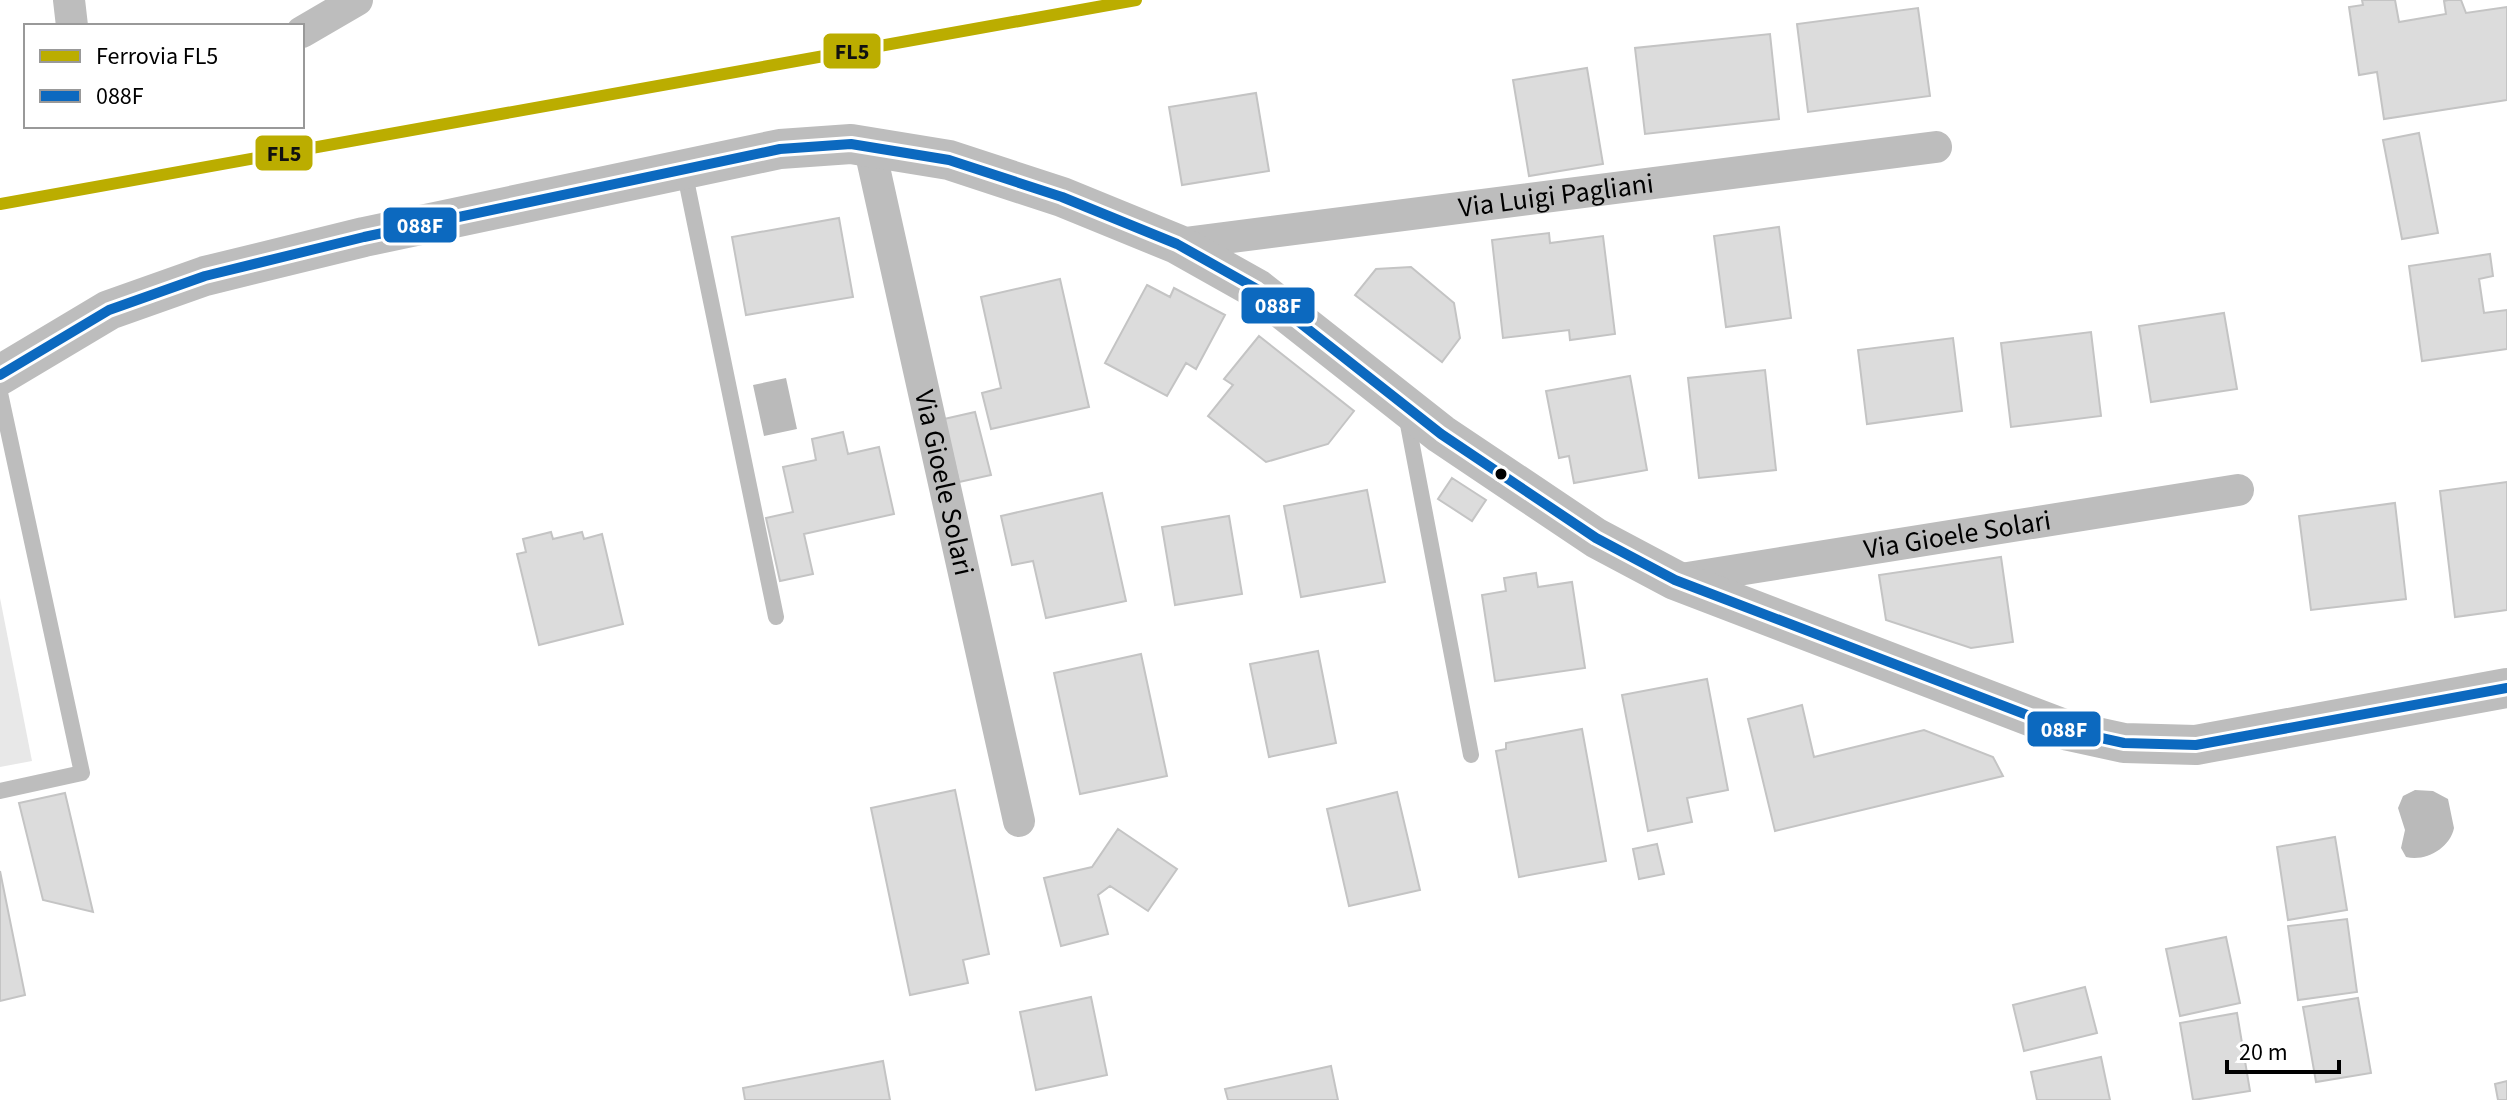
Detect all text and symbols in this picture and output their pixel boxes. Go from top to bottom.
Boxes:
legend [24,24,304,128]
line badge: FL5 [822,32,882,70]
text: FL5 [835,36,869,68]
text: Ferrovia FL5 [96,39,218,74]
text: 088F [96,79,144,114]
line badge: FL5 [254,134,314,172]
text: FL5 [267,138,301,170]
street label: Via Luigi Pagliani [1456,163,1656,228]
line badge: 088F [382,206,458,244]
text: 088F [397,210,443,242]
line badge: 088F [1240,286,1316,325]
text: 088F [1255,290,1301,322]
street label: Via Gioele Solari [904,386,984,579]
unlabelled marker [1493,466,1509,482]
street label: Via Gioele Solari [1861,500,2054,570]
line badge: 088F [2026,710,2102,748]
text: 088F [2041,714,2087,746]
scale bar [2227,1024,2339,1074]
text: 20 m [2239,1035,2288,1070]

